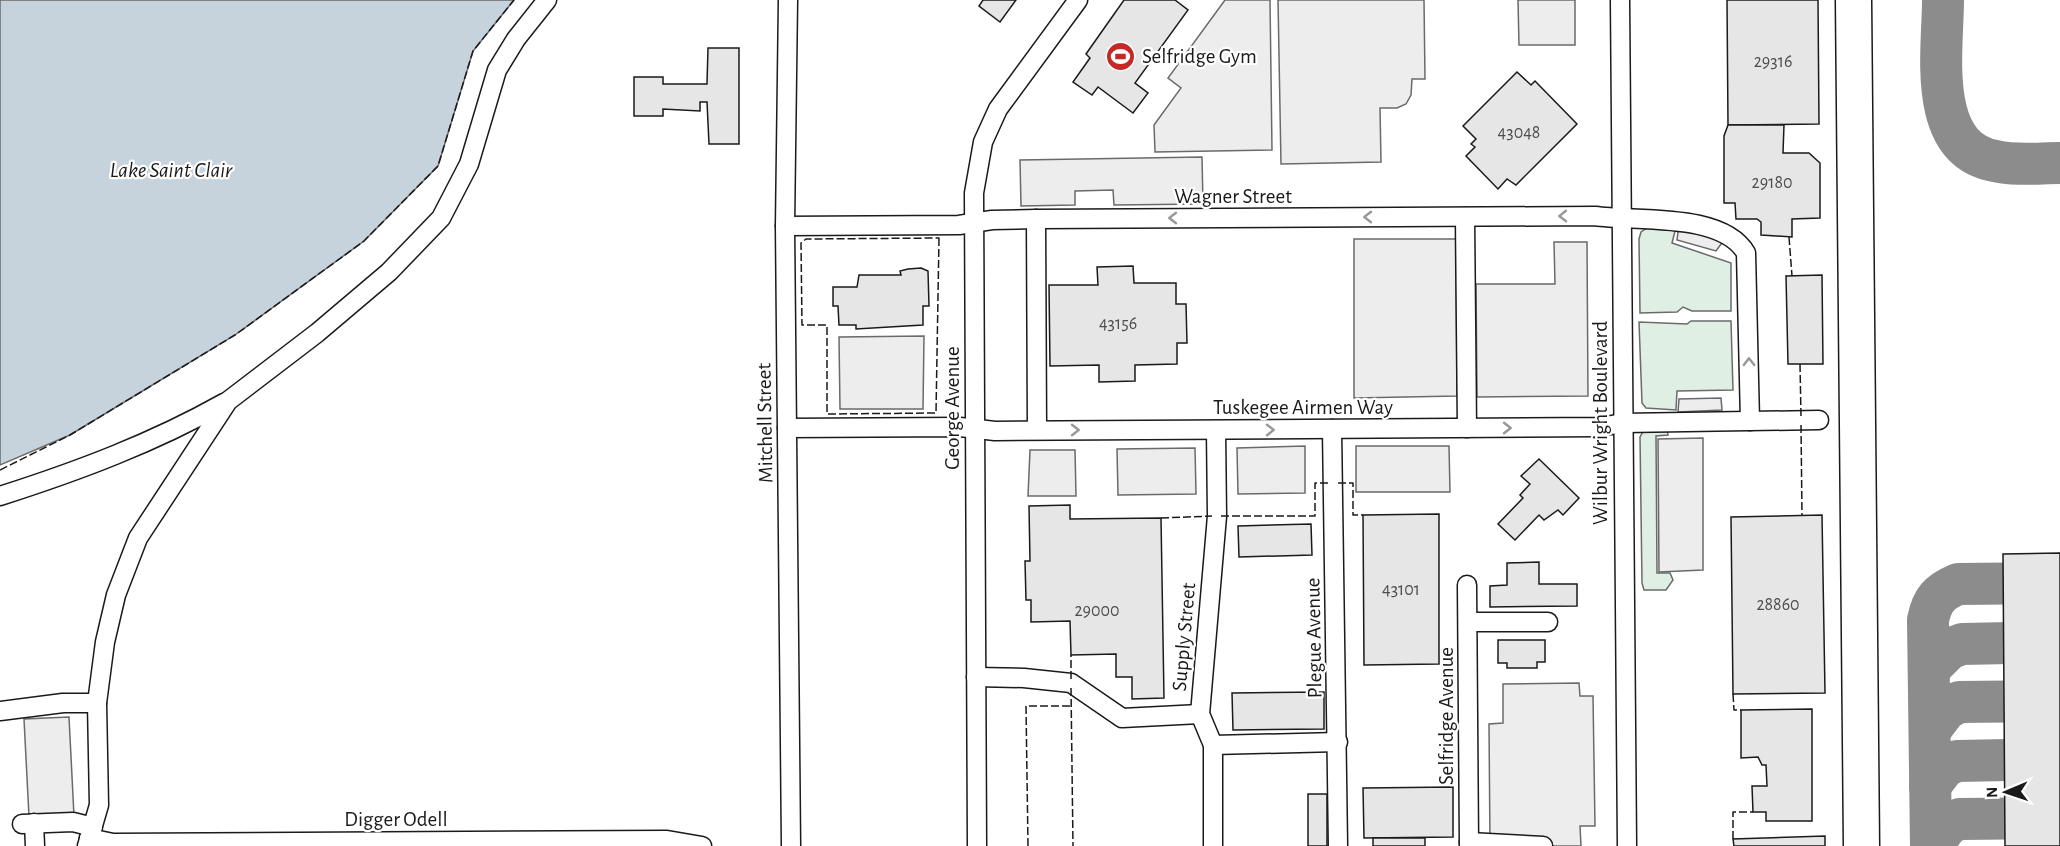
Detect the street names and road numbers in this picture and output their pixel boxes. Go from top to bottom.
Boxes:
street label: Wagner Street [1174,186,1292,207]
street label: Wilbur Wright Boulevard [1590,321,1611,525]
street label: George Avenue [942,346,963,470]
street label: Mitchell Street [753,363,777,483]
street label: Tuskegee Airmen Way [1213,397,1393,418]
street label: Plegue Avenue [1302,577,1326,699]
street label: Supply Street [1169,581,1199,692]
street label: Selfridge Avenue [1436,647,1457,785]
street label: Digger Odell [344,809,448,830]

